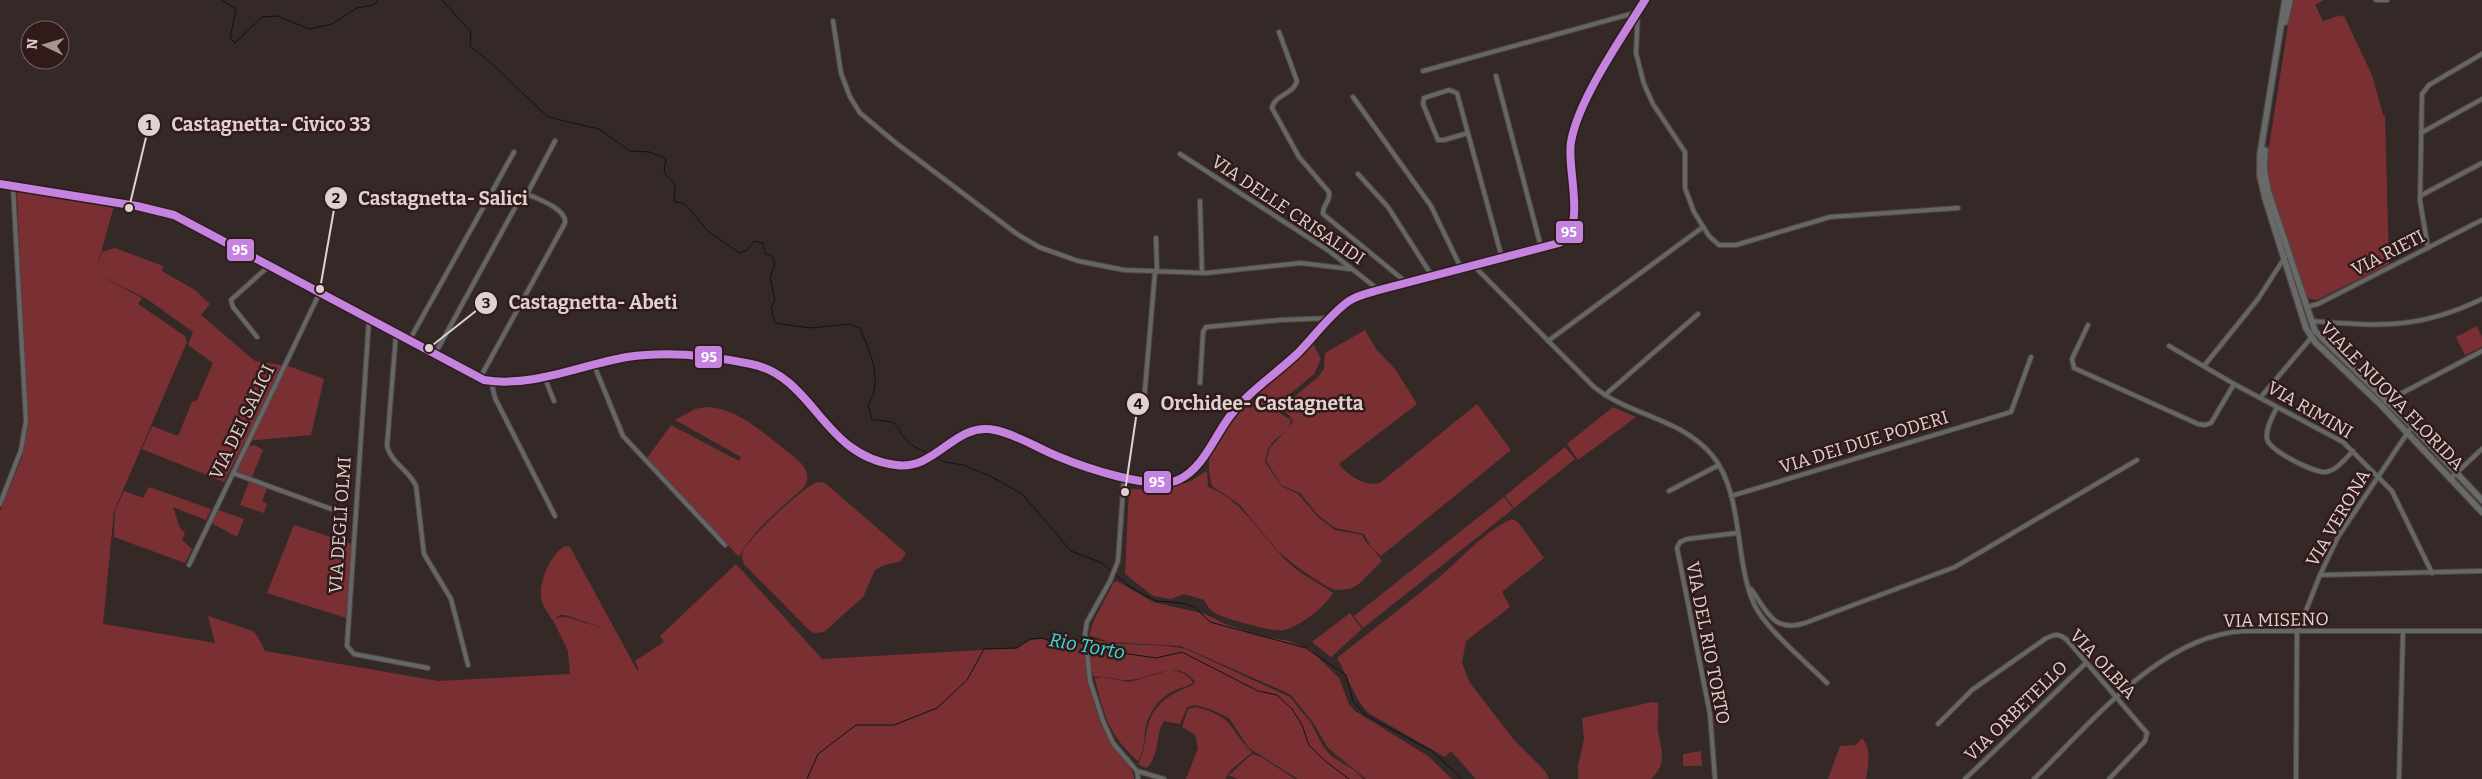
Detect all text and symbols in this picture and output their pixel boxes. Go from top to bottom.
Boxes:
north arrow [20,20,70,70]
text: N [24,38,42,50]
callout: Castagnetta- Civico 33 [137,108,381,142]
text: Castagnetta- Civico 33 [171,113,371,136]
text: 1 [146,116,153,134]
street label: VIA DELLE CRISALIDI [1207,150,1369,270]
callout: Castagnetta- Salici [323,181,538,215]
text: Castagnetta- Salici [358,187,528,210]
text: 2 [332,189,340,207]
line badge: 95 [1555,220,1584,244]
text: 95 [1561,224,1577,241]
street label: VIA RIETI [2348,225,2428,281]
line badge: 95 [226,238,255,262]
text: 95 [232,242,248,259]
callout: Castagnetta- Abeti [474,286,688,320]
text: Castagnetta- Abeti [508,291,678,314]
text: 3 [482,294,490,312]
street label: VIALE NUOVA FLORIDA [2315,317,2469,475]
line badge: 95 [694,345,723,369]
text: 95 [701,349,717,366]
street label: VIA DEI SALICI [205,361,279,483]
street label: VIA RIMINI [2263,377,2357,443]
callout: Orchidee- Castagnetta [1126,387,1374,421]
text: Orchidee- Castagnetta [1161,392,1364,415]
text: 4 [1133,395,1143,413]
street label: VIA DEI DUE PODERI [1777,406,1951,478]
street label: VIA DEGLI OLMI [324,456,356,594]
street label: VIA VERONA [2301,465,2375,571]
line badge: 95 [1143,470,1172,494]
text: 95 [1149,474,1165,491]
street label: VIA DEL RIO TORTO [1681,560,1735,726]
street label: VIA MISENO [2223,608,2329,632]
street label: VIA OLBIA [2065,625,2141,704]
water label: Rio Torto [1047,628,1127,664]
street label: VIA ORBETELLO [1960,656,2072,766]

